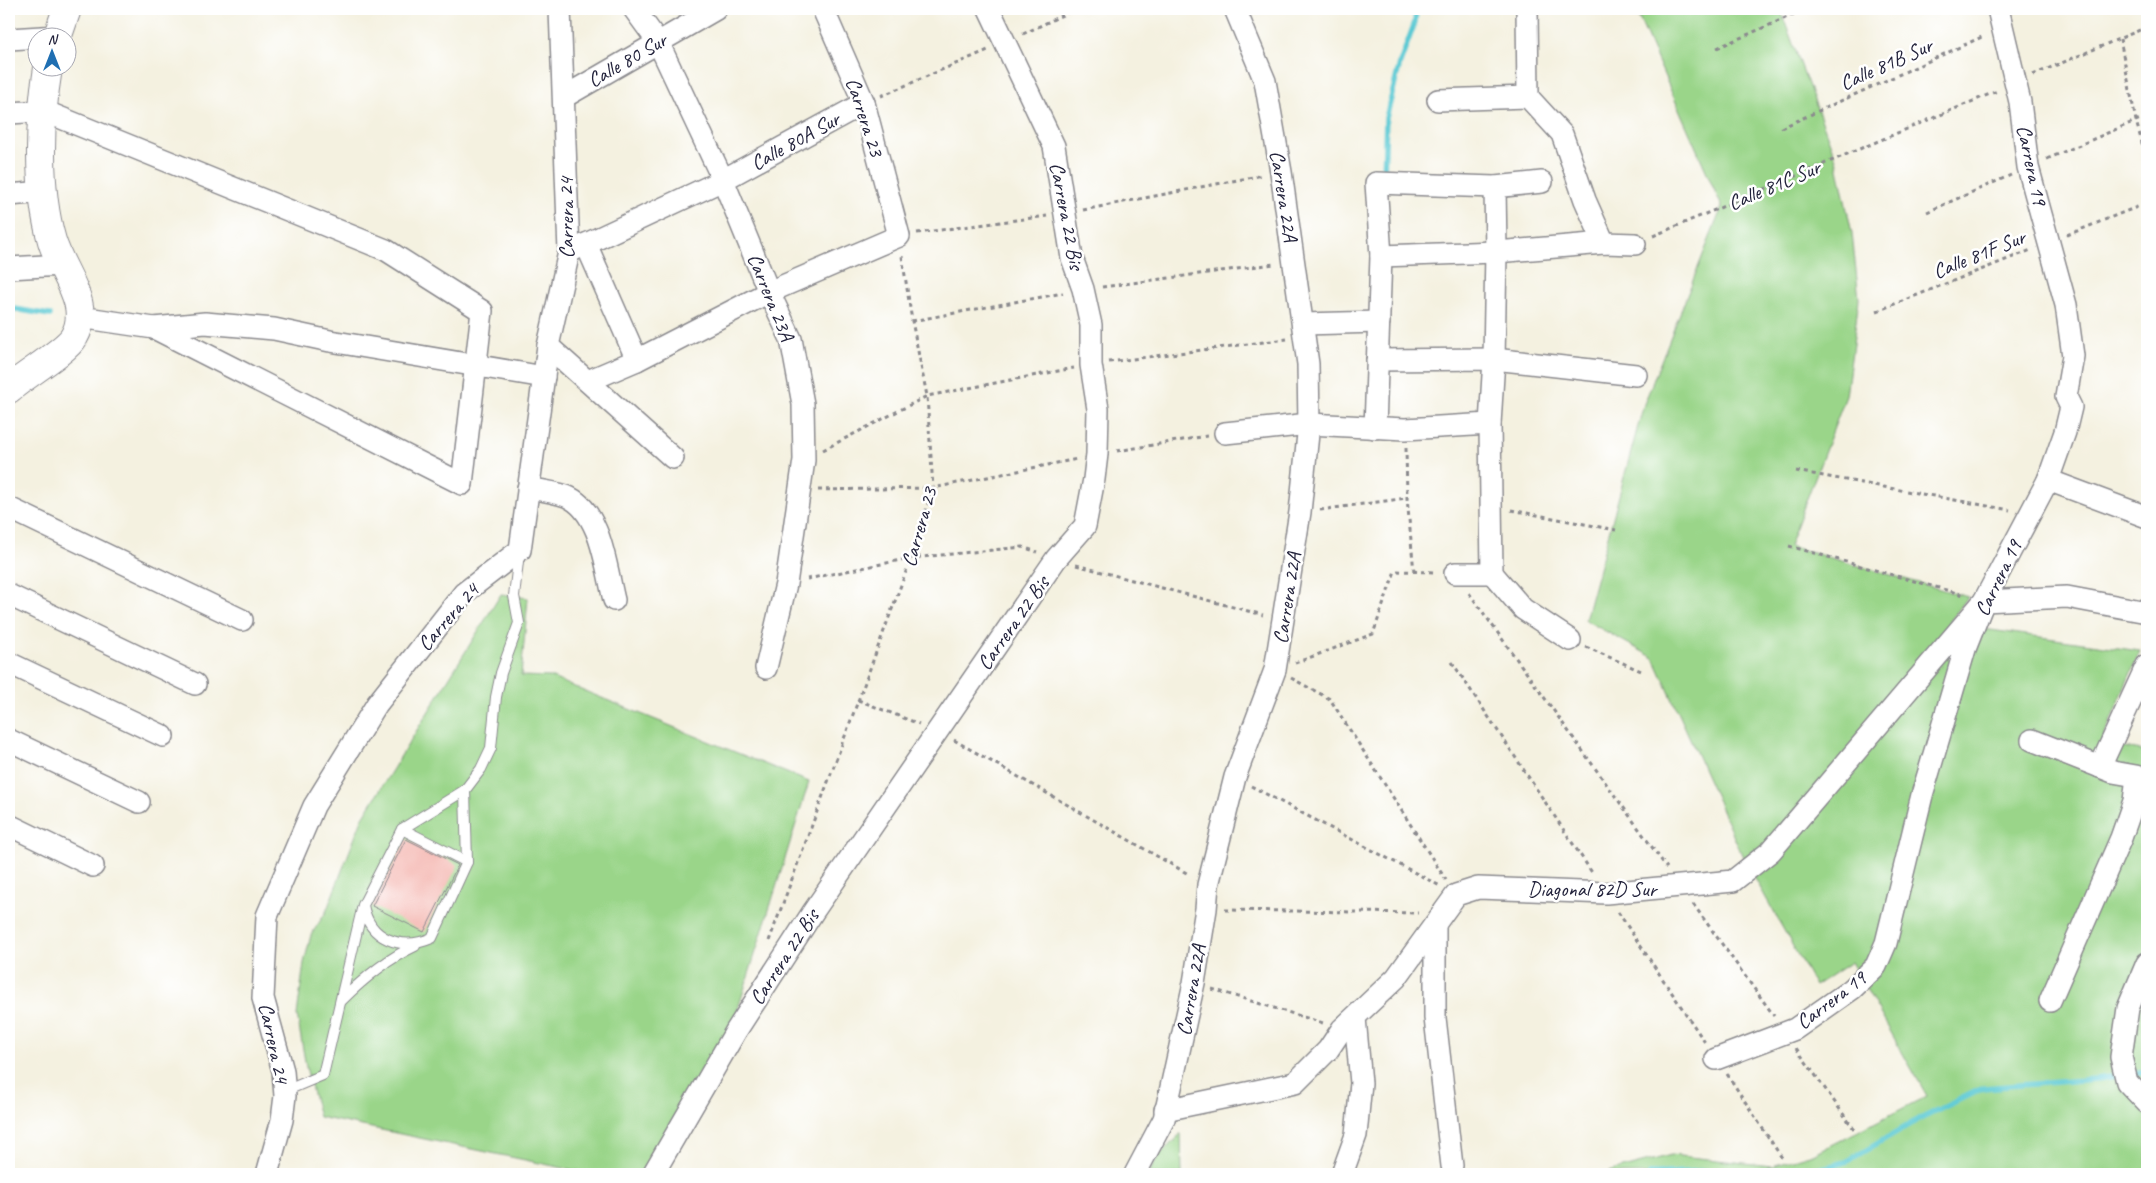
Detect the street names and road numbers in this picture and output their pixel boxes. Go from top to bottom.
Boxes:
street label: Calle 80 Sur [583,26,673,93]
street label: Calle 81B Sur [1836,31,1939,96]
street label: Carrera 23 [840,74,890,161]
street label: Calle 80A Sur [746,105,846,176]
street label: Carrera 19 [2011,123,2053,209]
street label: Carrera 22A [1264,149,1304,245]
street label: Calle 81C Sur [1724,153,1826,216]
street label: Carrera 22 Bis [1044,160,1090,274]
street label: Carrera 24 [553,175,579,259]
street label: Calle 81F Sur [1929,223,2031,284]
street label: Carrera 23A [742,250,801,346]
street label: Carrera 23 [895,483,943,570]
street label: Carrera 19 [1969,534,2028,620]
street label: Carrera 22A [1267,549,1307,645]
street label: Carrera 22 Bis [971,570,1056,675]
street label: Carrera 24 [412,576,486,656]
street label: Diagonal 82D Sur [1528,876,1659,902]
street label: Carrera 22 Bis [744,903,825,1010]
street label: Carrera 22A [1170,941,1212,1037]
street label: Carrera 19 [1791,964,1872,1035]
street label: Carrera 24 [253,1001,296,1088]

